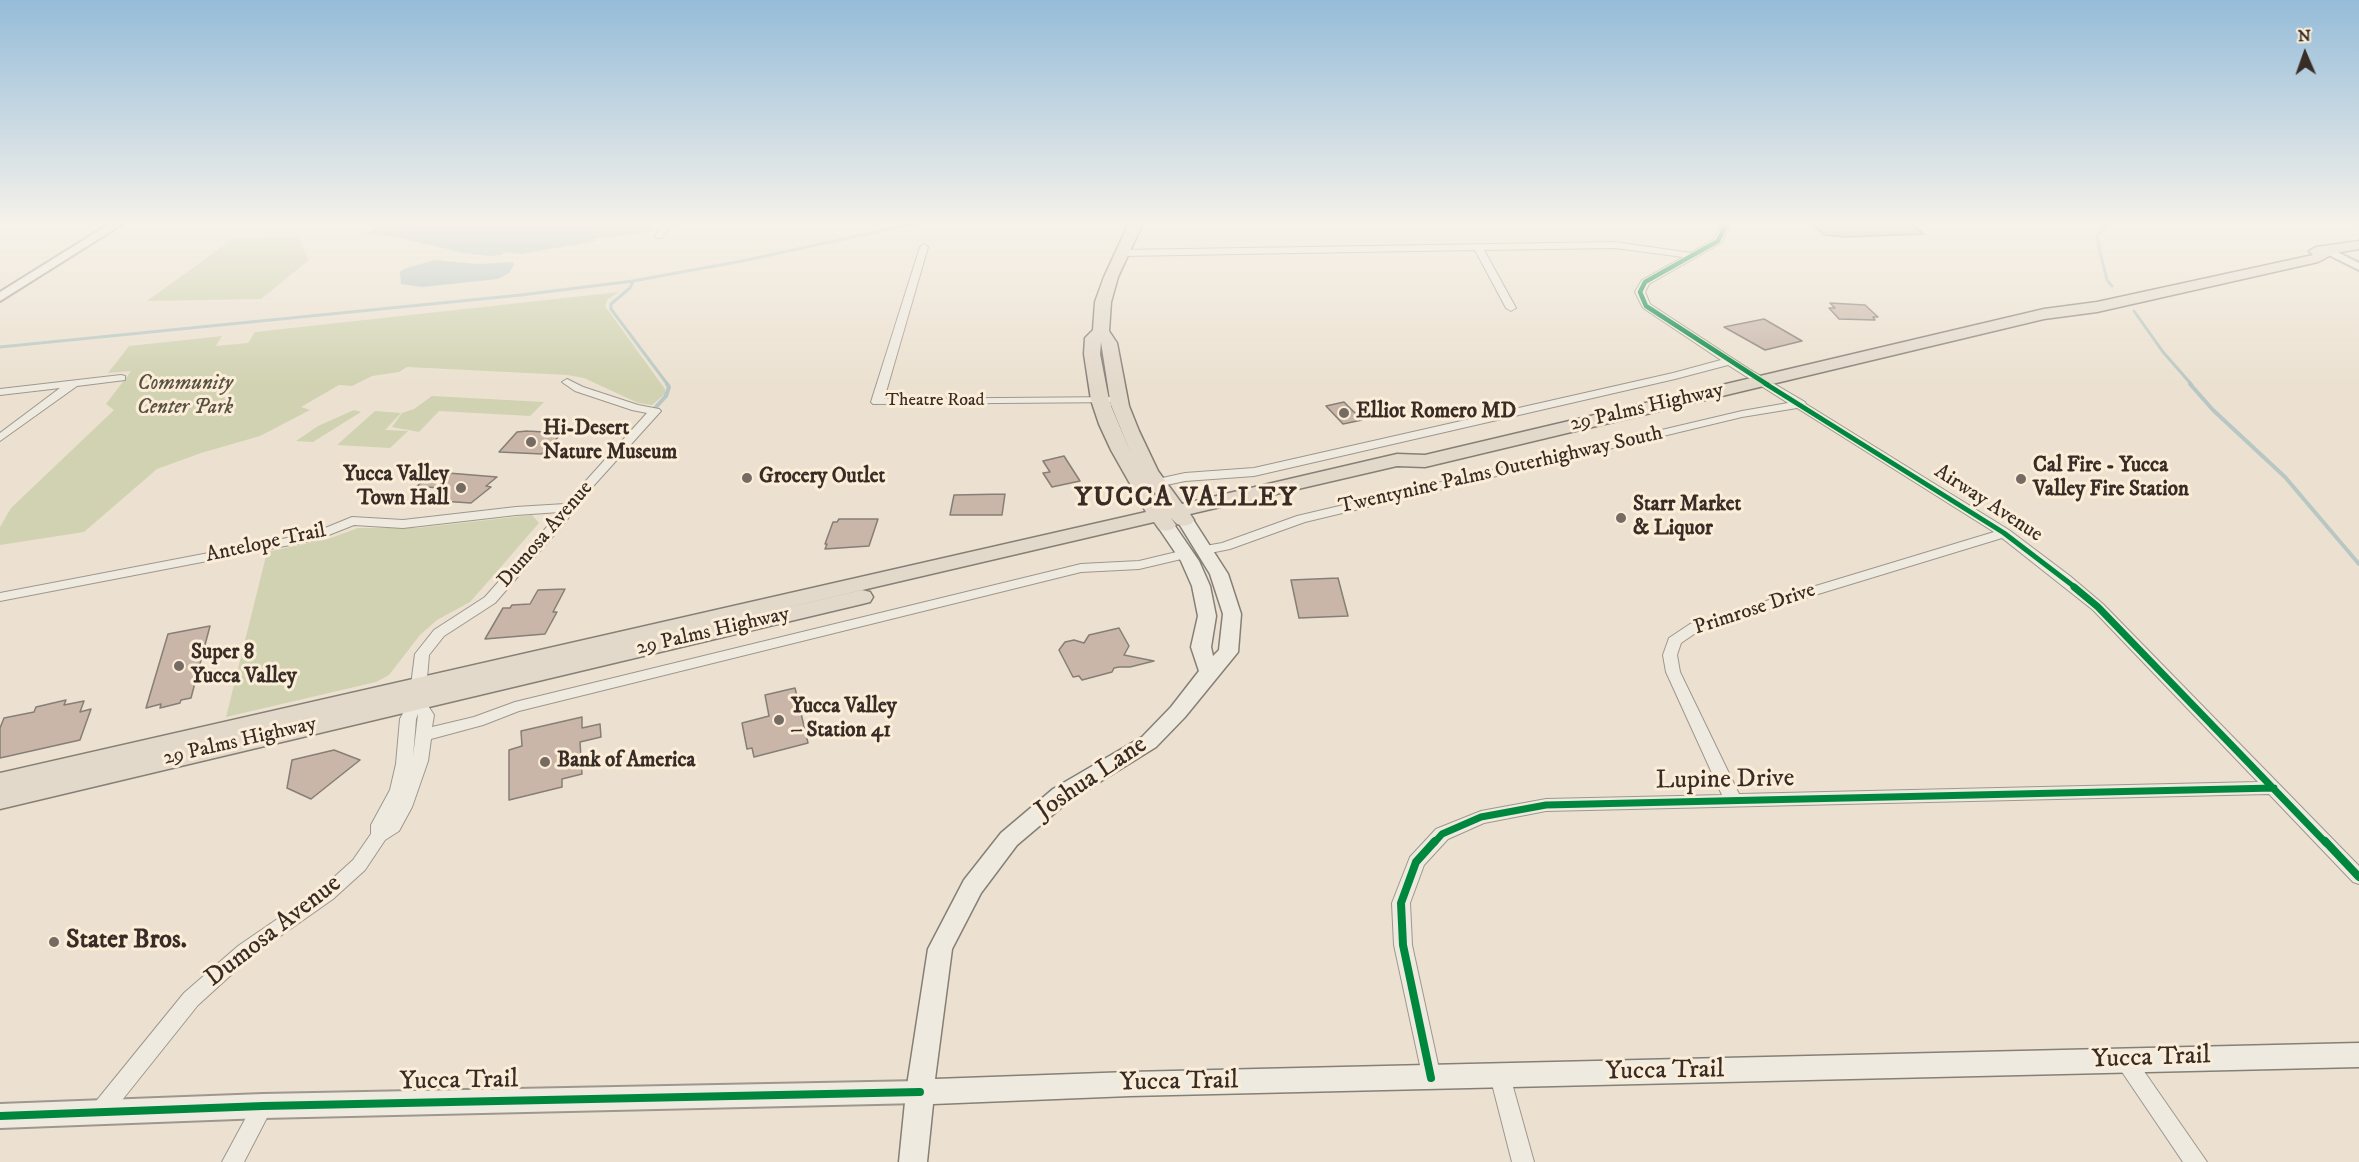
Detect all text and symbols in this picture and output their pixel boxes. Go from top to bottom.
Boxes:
north arrow [2275,24,2335,84]
text: N [2297,26,2311,46]
park label: Community Center Park [137,372,233,422]
street label: 29 Palms Highway [1568,378,1726,438]
street label: Theatre Road [885,390,985,412]
place label: Elliot Romero MD [1356,400,1516,426]
marker: Elliot Romero MD [1337,406,1351,420]
place label: Hi-Desert Nature Museum [543,417,677,467]
street label: Twentynine Palms Outerhighway South [1337,421,1665,521]
marker: Hi-Desert Nature Museum [524,435,538,449]
place label: Cal Fire - Yucca Valley Fire Station [2033,454,2189,504]
street label: Airway Avenue [1929,460,2047,548]
place label: Yucca Valley Town Hall [343,463,449,513]
place label: Grocery Outlet [759,465,885,491]
marker: Grocery Outlet [740,471,754,485]
marker: Cal Fire - Yucca Valley Fire Station [2014,472,2028,486]
street label: Dumosa Avenue [493,477,599,593]
marker: Yucca Valley Town Hall [454,481,468,495]
district label: YUCCA VALLEY [1075,483,1297,515]
place label: Starr Market & Liquor [1633,493,1741,543]
marker: Starr Market & Liquor [1614,511,1628,525]
street label: Antelope Trail [204,519,328,569]
street label: Primrose Drive [1691,579,1819,641]
street label: 29 Palms Highway [634,602,792,662]
place label: Super 8 Yucca Valley [191,641,297,691]
marker: Super 8 Yucca Valley [172,659,186,673]
place label: Yucca Valley – Station 41 [791,695,897,745]
street label: 29 Palms Highway [161,712,319,772]
marker: Yucca Valley – Station 41 [772,713,786,727]
street label: Joshua Lane [1030,730,1154,828]
place label: Bank of America [557,749,695,775]
marker: Bank of America [538,755,552,769]
street label: Lupine Drive [1655,764,1795,798]
street label: Dumosa Avenue [200,869,348,995]
place label: Stater Bros. [66,926,187,958]
marker: Stater Bros. [47,935,61,949]
street label: Yucca Trail [2091,1041,2211,1077]
street label: Yucca Trail [1605,1055,1725,1089]
street label: Yucca Trail [399,1065,519,1099]
street label: Yucca Trail [1119,1066,1239,1100]

